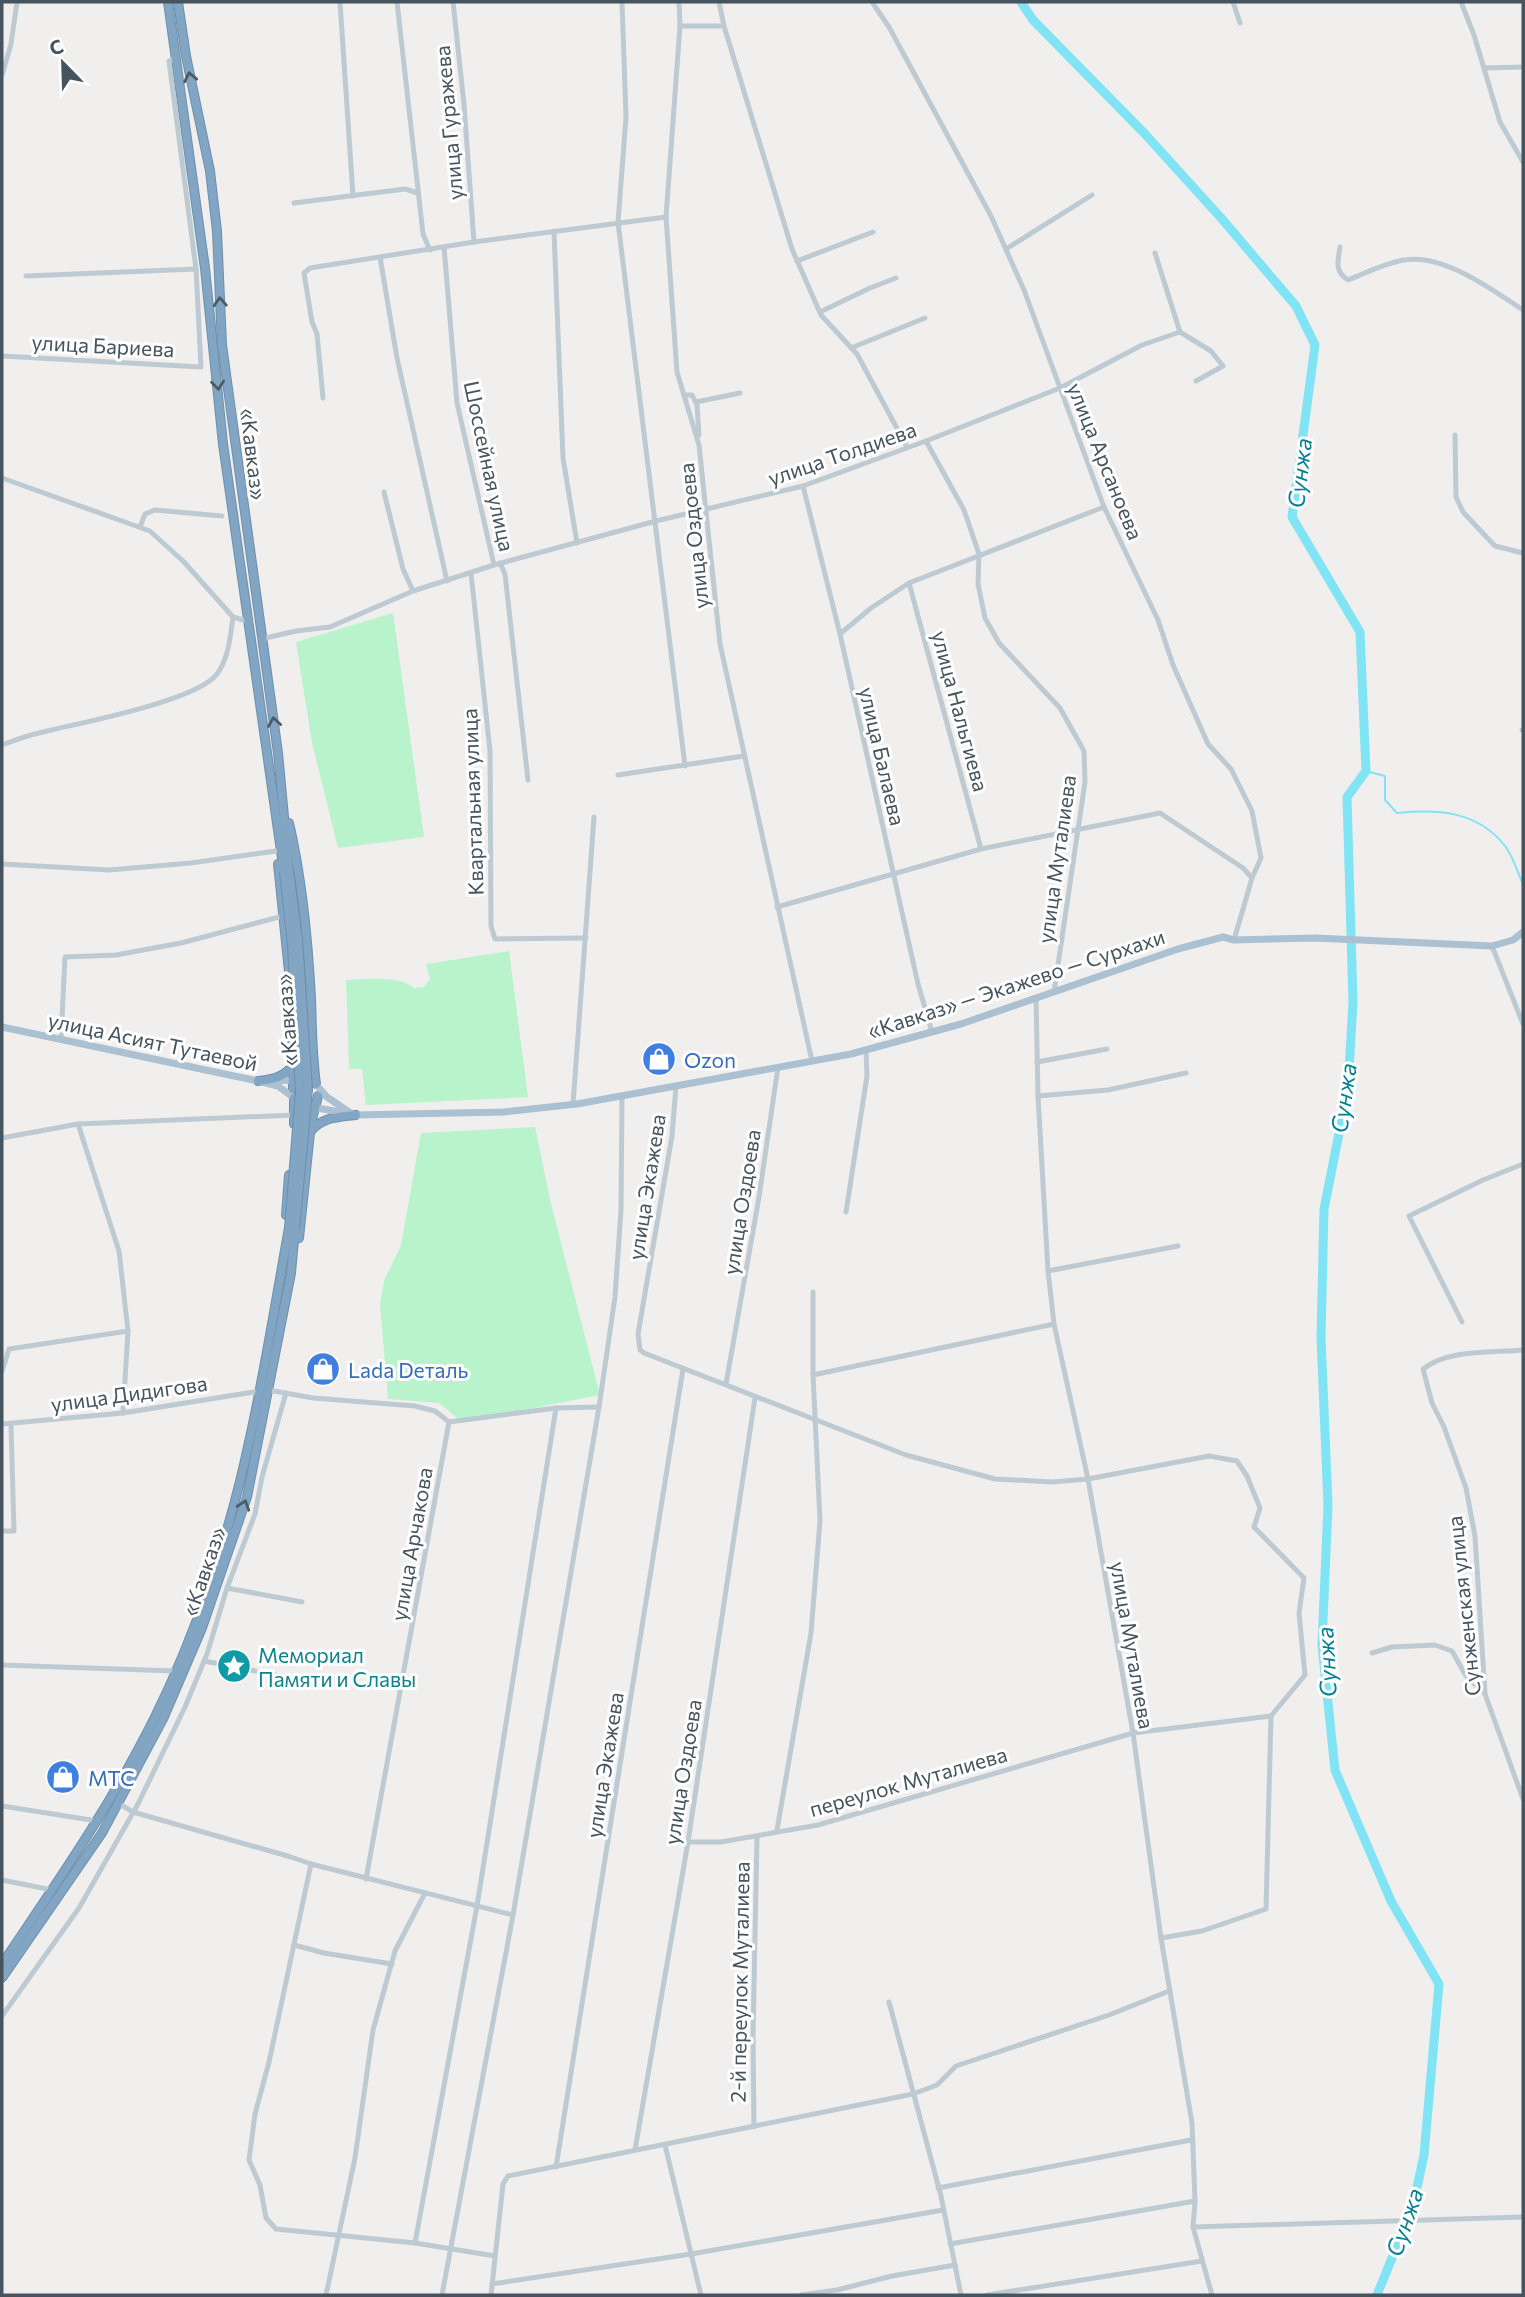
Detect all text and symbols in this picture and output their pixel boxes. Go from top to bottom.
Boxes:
north arrow [28,28,98,98]
text: С [46,34,67,60]
street label: улица Гуражева [429,45,467,201]
one-way arrow [184,71,199,83]
one-way arrow [213,296,228,307]
street label: улица Бариева [31,329,175,361]
street label: Шоссейная улица [460,378,520,554]
street label: улица Арсаноева [1063,379,1149,543]
one-way arrow [210,380,225,391]
street label: «Кавказ» [236,407,272,501]
street label: улица Толдиева [765,416,919,490]
water label: Сунжа [1281,436,1317,510]
street label: улица Оздоева [673,462,713,610]
street label: улица Нальгиева [928,628,994,794]
street label: улица Балаева [855,684,911,828]
street label: Квартальная улица [456,708,488,896]
one-way arrow [266,716,281,728]
street label: улица Муталиева [1032,773,1080,945]
street label: «Кавказ» — Экажево — Сурхахи [864,923,1168,1043]
street label: «Кавказ» [270,973,302,1067]
street label: улица Асият Тутаевой [46,1007,260,1075]
shop icon: Ozon [640,1040,678,1078]
place label: Ozon [684,1047,736,1072]
water label: Сунжа [1324,1061,1362,1135]
street label: улица Экажева [622,1112,670,1262]
street label: улица Оздоева [717,1128,765,1276]
shop icon: Lada Dеталь [304,1350,342,1388]
place label: Lada Dеталь [348,1357,469,1382]
street label: улица Дидигова [49,1370,209,1416]
street label: улица Арчакова [385,1465,437,1623]
one-way arrow [235,1500,250,1512]
street label: Сунженская улица [1441,1515,1485,1697]
street label: «Кавказ» [176,1523,230,1619]
street label: улица Муталиева [1106,1559,1160,1731]
water label: Сунжа [1310,1626,1342,1698]
place label: Мемориал Памяти и Славы [258,1642,416,1691]
place icon: Мемориал Памяти и Славы [215,1647,253,1685]
street label: улица Экажева [580,1690,628,1840]
street label: улица Оздоева [658,1698,706,1846]
street label: переулок Муталиева [806,1741,1010,1821]
shop icon: МТС [44,1758,82,1796]
place label: МТС [88,1765,135,1790]
street label: 2-й переулок Муталиева [724,1861,754,2103]
water label: Сунжа [1379,2184,1429,2260]

